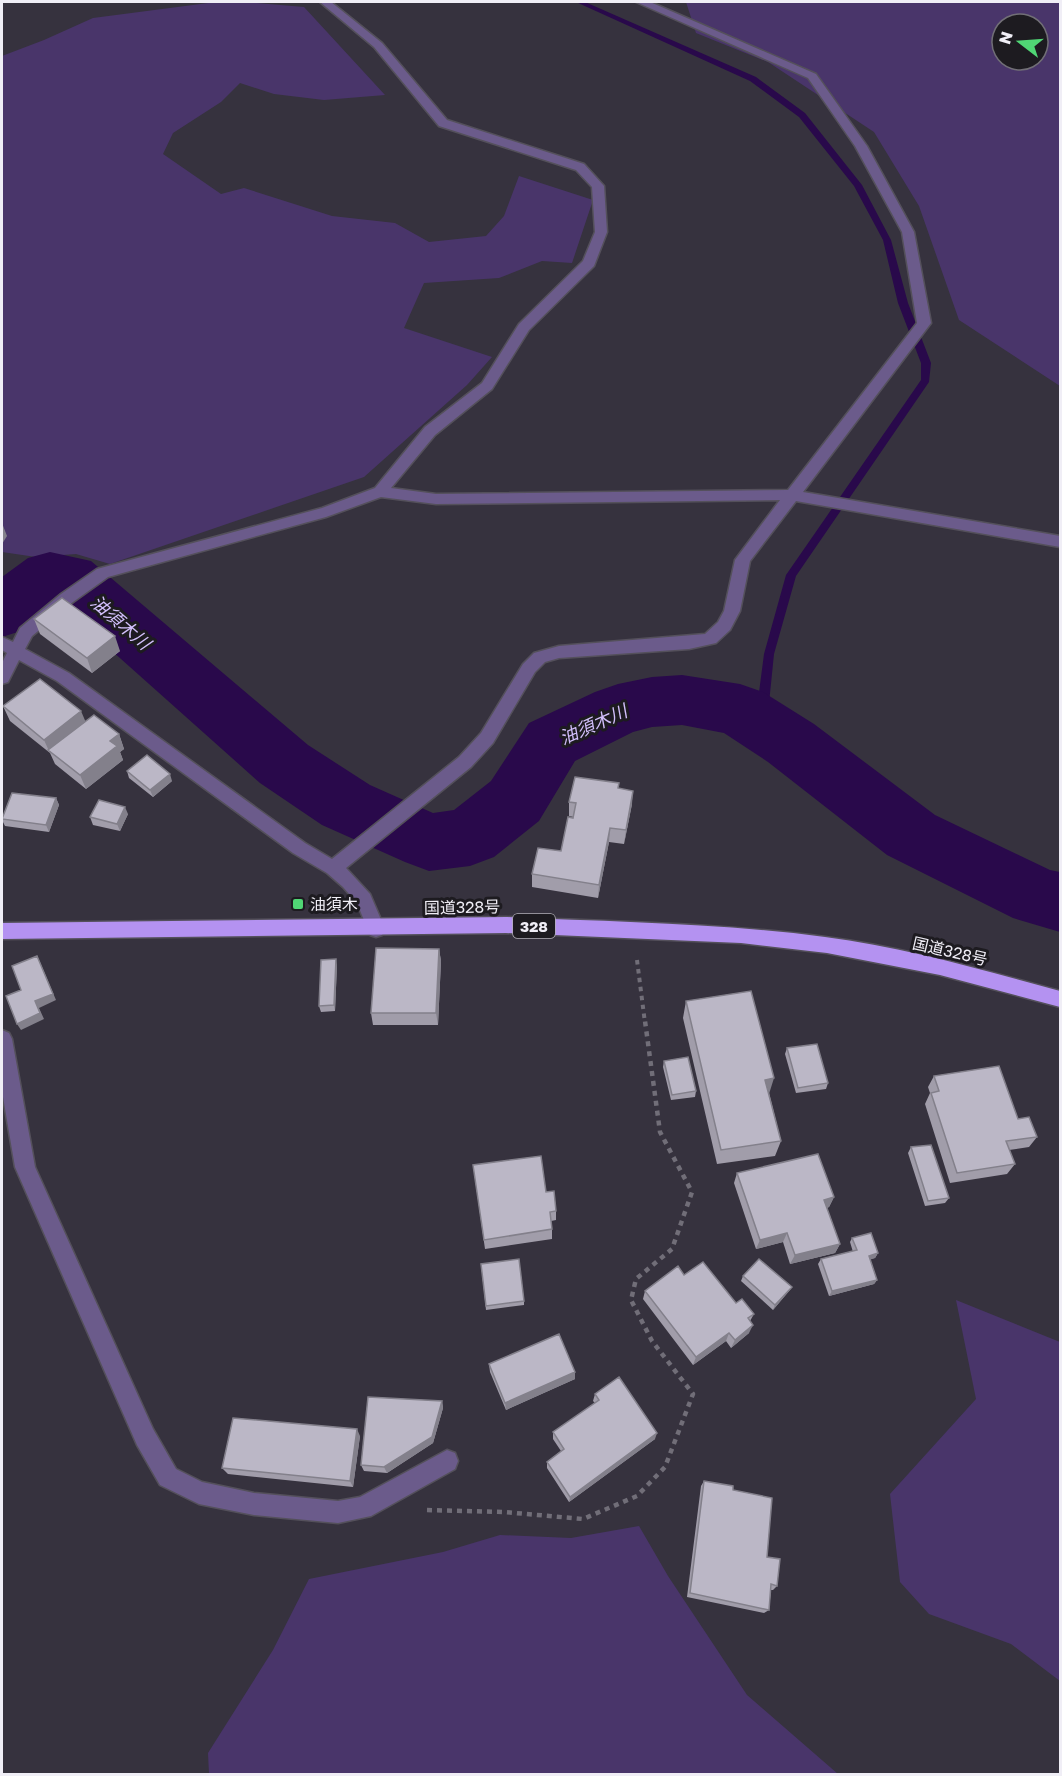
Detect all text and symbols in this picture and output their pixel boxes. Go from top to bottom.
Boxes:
north arrow [990,12,1050,72]
text: N [994,29,1017,46]
water label: 油須木川 [87,590,157,655]
water label: 油須木川 [556,698,632,749]
place label: 油須木 [310,894,358,914]
street label: 国道328号 [424,896,500,918]
marker: 油須木 [291,897,305,911]
road number: 328 [513,914,555,938]
street label: 国道328号 [911,933,989,969]

